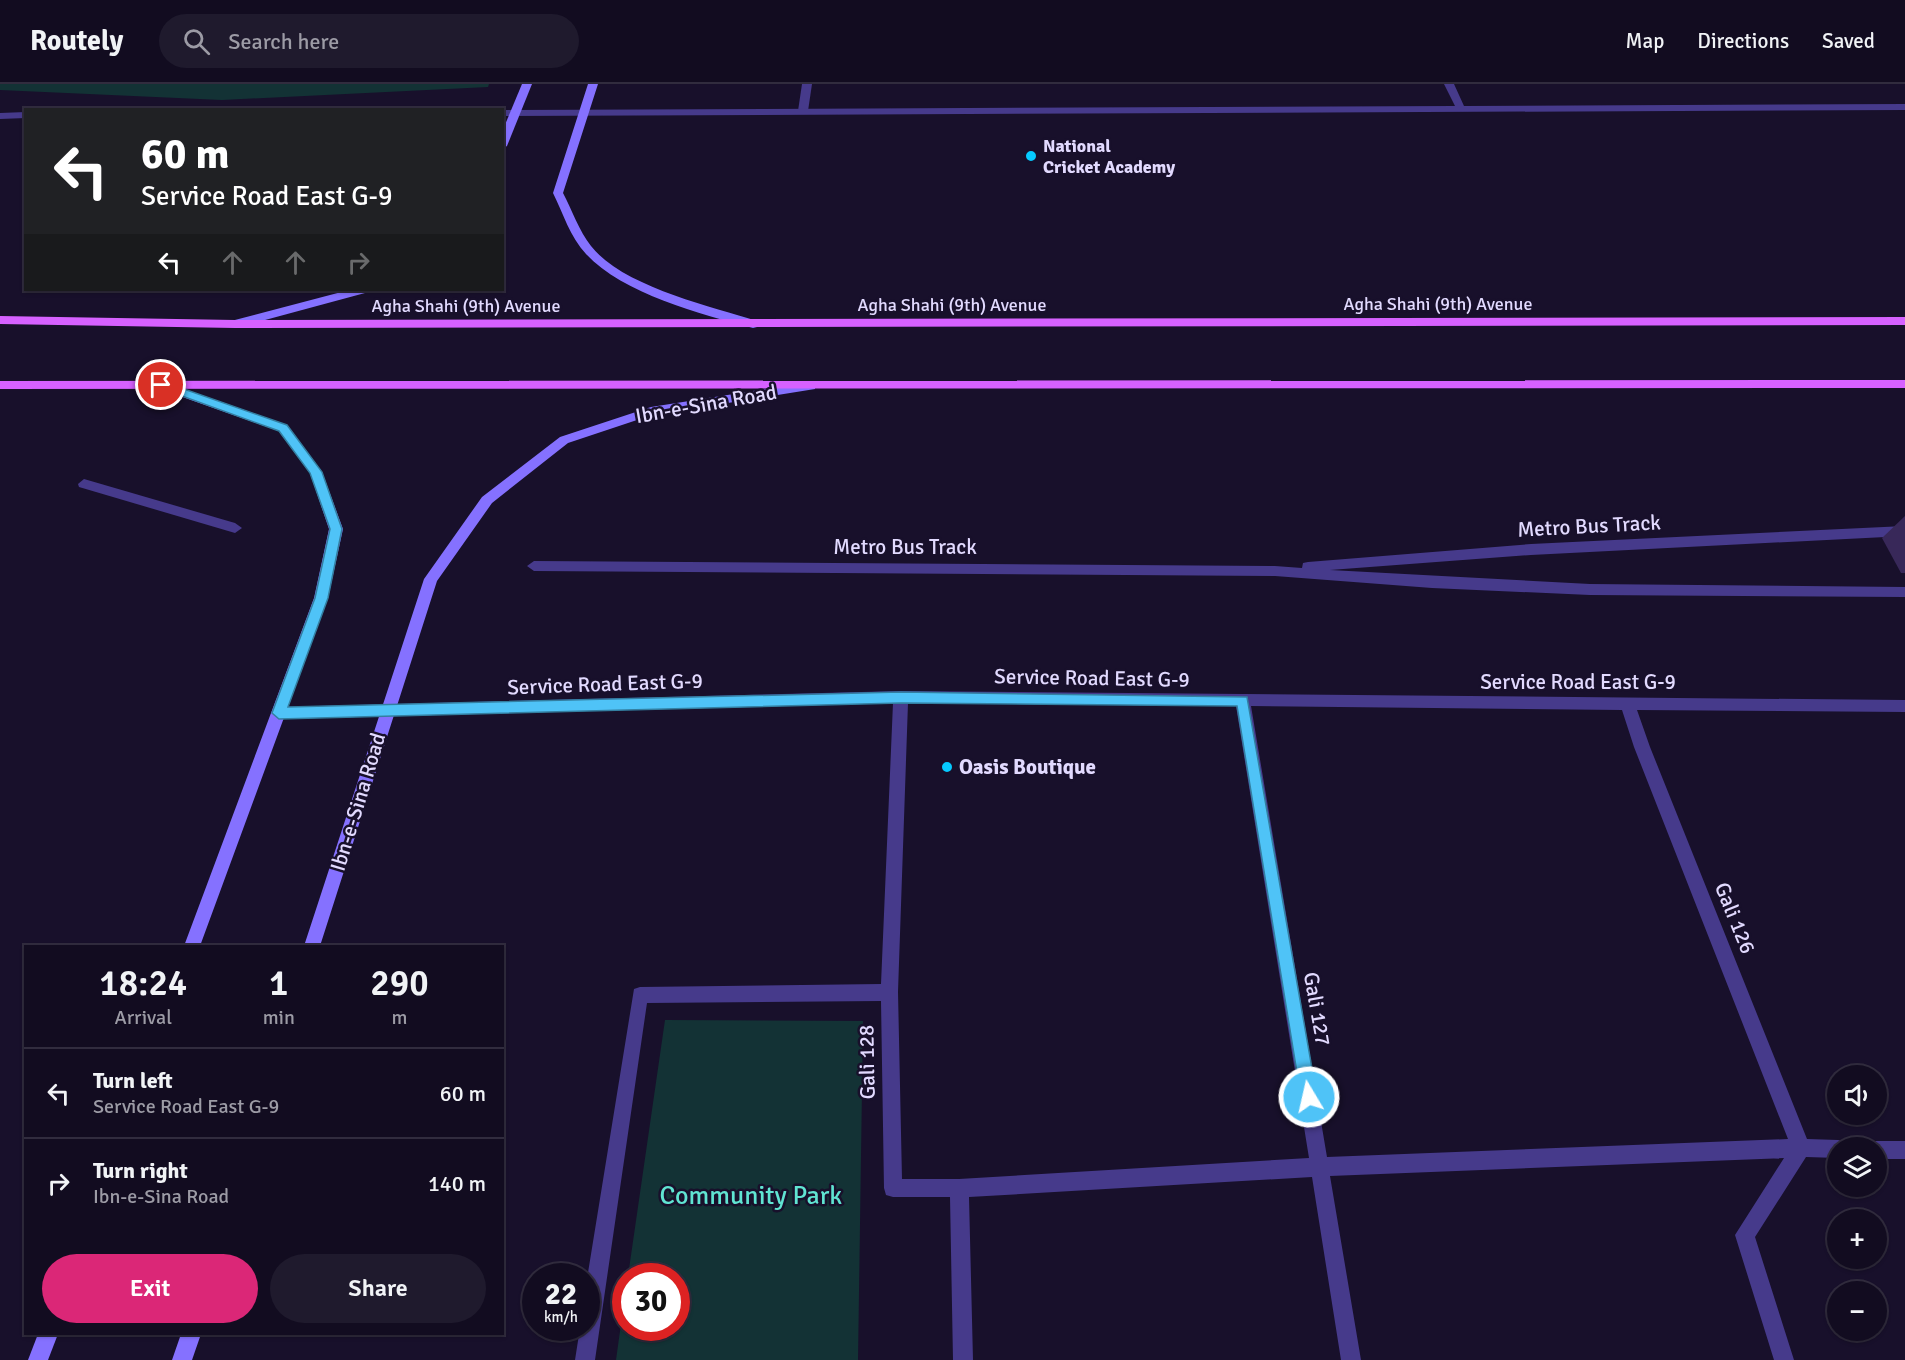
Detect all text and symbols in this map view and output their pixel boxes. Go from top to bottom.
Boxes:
search box [159,14,579,68]
text: Routely [30,24,123,58]
icon: search [180,25,213,58]
text: Search here [228,28,339,55]
text: Map [1626,28,1664,54]
text: Directions [1697,28,1789,54]
text: Saved [1822,28,1875,54]
text: 60 m [141,129,230,180]
icon: left [42,132,120,210]
place label: National Cricket Academy [1043,135,1175,178]
marker: National Cricket Academy [1024,149,1038,163]
text: Service Road East G-9 [141,180,393,213]
icon: left [153,246,186,279]
icon: ahead [216,246,249,279]
icon: ahead [279,246,312,279]
icon: right [342,246,375,279]
street label: Agha Shahi (9th) Avenue [1344,293,1532,315]
street label: Agha Shahi (9th) Avenue [858,294,1046,316]
street label: Agha Shahi (9th) Avenue [372,295,560,317]
pin [135,359,186,410]
icon: arrive [144,368,177,401]
street label: Ibn-e-Sina Road [633,379,779,429]
street label: Metro Bus Track [1517,509,1662,543]
street label: Metro Bus Track [833,534,977,560]
street label: Service Road East G-9 [994,663,1190,693]
street label: Service Road East G-9 [507,668,703,700]
street label: Service Road East G-9 [1480,669,1676,695]
street label: Ibn-e-Sina Road [325,730,391,874]
place label: Oasis Boutique [959,754,1096,780]
marker: Oasis Boutique [940,760,954,774]
street label: Gali 126 [1709,879,1761,957]
text: 18:24 [99,961,187,1006]
text: 1 [269,961,289,1006]
text: 290 [370,961,429,1006]
street label: Gali 127 [1298,970,1336,1048]
text: Arrival [115,1005,172,1030]
text: min [263,1005,295,1030]
text: m [391,1005,407,1030]
street label: Gali 128 [853,1025,881,1099]
position arrow [1277,1065,1341,1129]
map controls [1827,1065,1887,1341]
button: sound [1827,1065,1887,1125]
text: Turn left [93,1067,173,1094]
icon: left [42,1077,75,1110]
text: 60 m [440,1080,486,1107]
text: Service Road East G-9 [93,1094,279,1119]
button: layers [1827,1137,1887,1197]
text: Turn right [93,1157,188,1184]
icon: right [42,1167,75,1200]
text: 140 m [428,1170,486,1197]
park label: Community Park [660,1180,842,1212]
text: Ibn-e-Sina Road [93,1184,229,1209]
button: + [1827,1209,1887,1269]
button: Exit [42,1254,258,1323]
button: Share [270,1254,486,1323]
speed limit sign: 30 [612,1263,690,1341]
text: 22 [545,1276,577,1313]
button: − [1827,1281,1887,1341]
text: km/h [544,1308,578,1326]

